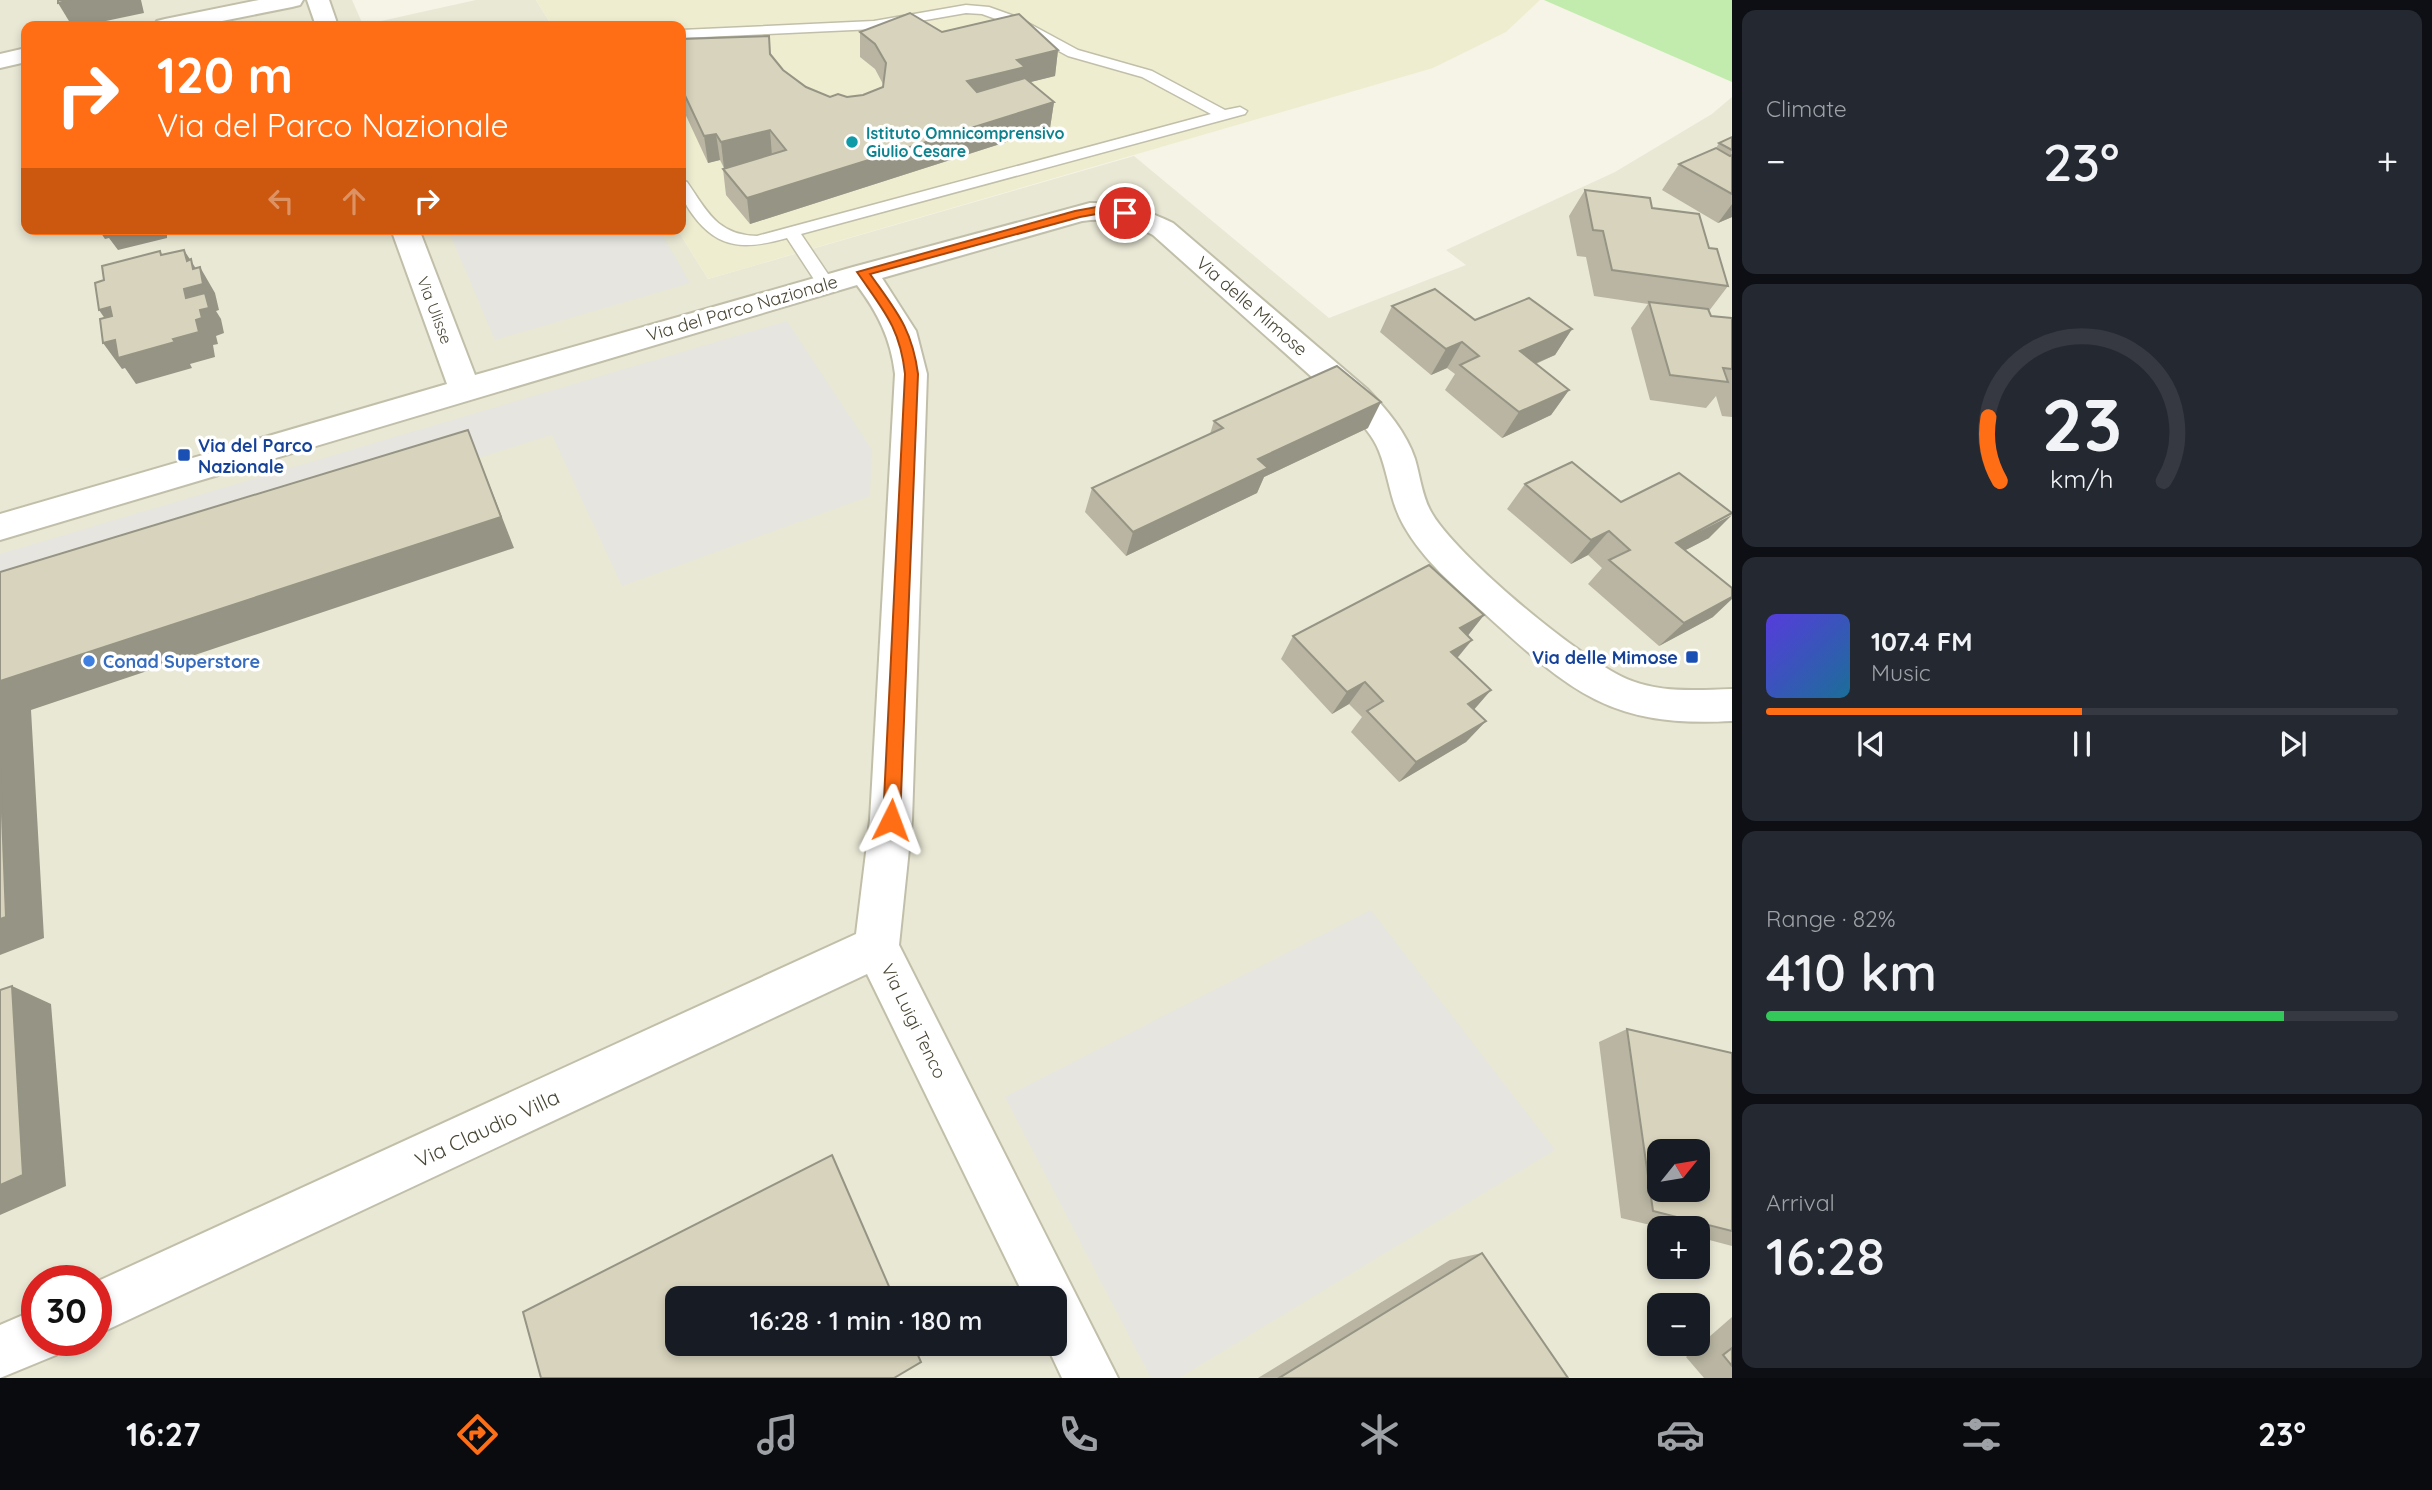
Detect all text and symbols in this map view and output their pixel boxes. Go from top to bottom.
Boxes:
text: 120 m [157,44,293,105]
icon: right [42,49,133,140]
text: Climate [1766,94,1847,123]
text: Via del Parco Nazionale [157,105,509,145]
place label: Istituto Omnicomprensivo Giulio Cesare [866,123,1065,161]
text: 23° [2043,129,2119,194]
marker: Istituto Omnicomprensivo Giulio Cesare [844,134,860,150]
text: − [1766,137,1786,185]
text: + [2377,137,2398,185]
icon: left [262,182,300,220]
icon: ahead [335,182,373,220]
icon: right [408,182,446,220]
pin [1095,183,1155,243]
icon: arrive [1106,194,1144,232]
street label: Via delle Mimose [1191,251,1313,361]
street label: Via del Parco Nazionale [644,270,840,346]
street label: Via Ulisse [413,273,457,347]
text: 23 [2042,379,2122,470]
place label: Via del Parco Nazionale [198,434,313,478]
marker: Via del Parco Nazionale [176,447,192,463]
text: km/h [2050,463,2114,494]
text: 107.4 FM [1871,625,1973,658]
place label: Via delle Mimose [1532,646,1678,669]
marker: Via delle Mimose [1684,649,1700,665]
place label: Conad Superstore [103,650,260,673]
marker: Conad Superstore [81,653,97,669]
text: Music [1871,658,1931,687]
icon: previous [1852,725,1890,763]
icon: pause [2063,725,2101,763]
icon: next [2274,725,2312,763]
position arrow [854,783,928,857]
text: Range · 82% [1766,904,1896,933]
text: 410 km [1766,939,1937,1004]
street label: Via Luigi Tenco [876,960,952,1082]
street label: Via Claudio Villa [411,1083,563,1173]
north arrow [1647,1139,1710,1202]
map controls [1647,1139,1710,1356]
text: Arrival [1766,1188,1835,1217]
button: + [1647,1216,1710,1279]
text: 16:28 [1766,1223,1885,1288]
speed limit sign: 30 [21,1265,112,1356]
button: − [1647,1293,1710,1356]
text: 16:28 · 1 min · 180 m [750,1304,982,1337]
icon: directions [453,1410,502,1459]
icon: music [753,1410,802,1459]
icon: phone [1054,1410,1103,1459]
icon: climate [1355,1410,1404,1459]
icon: car [1656,1410,1705,1459]
icon: filters [1957,1410,2006,1459]
text: 16:27 [126,1414,201,1454]
text: 23° [2258,1414,2306,1454]

